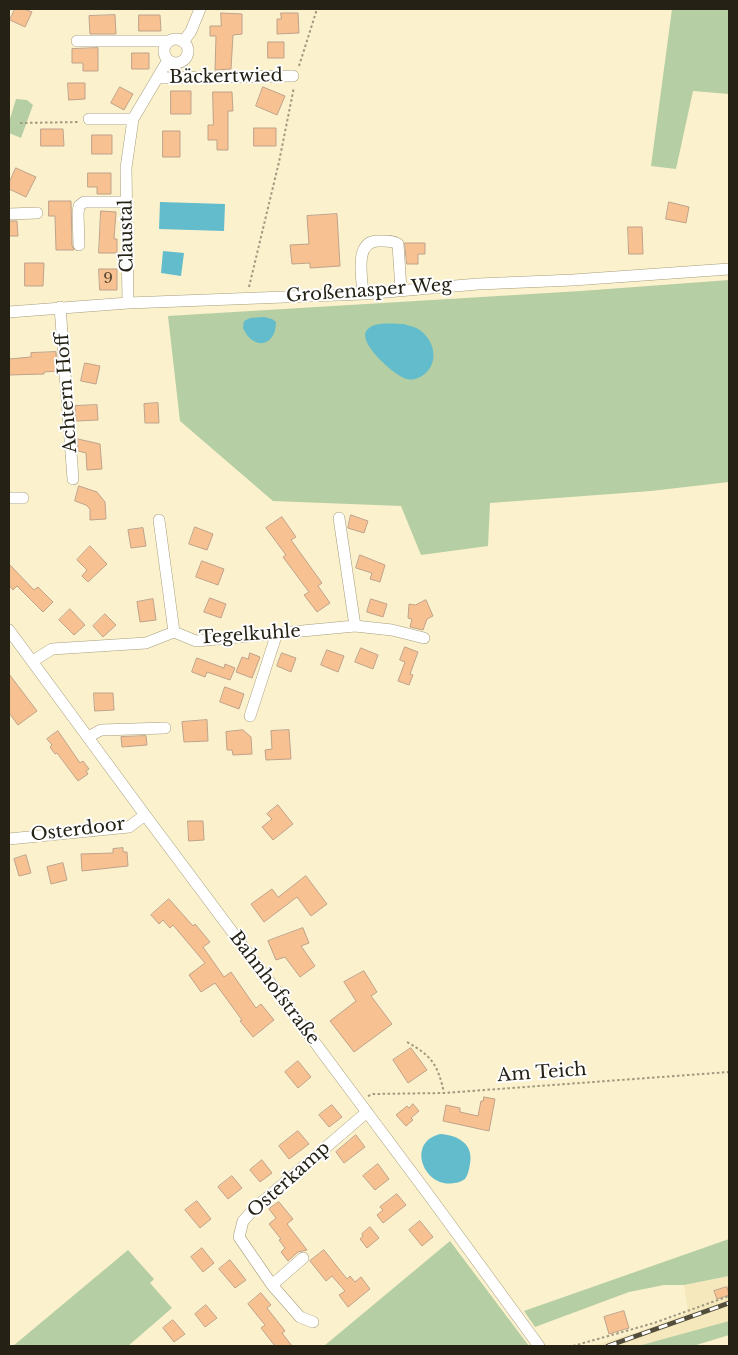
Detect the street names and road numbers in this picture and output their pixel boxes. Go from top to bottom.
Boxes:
street label: Bäckertwied [169,65,283,89]
street label: Claustal [116,199,138,273]
street label: Großenasper Weg [285,274,453,308]
street label: Achtern Hoff [52,332,82,454]
street label: Tegelkuhle [199,621,301,649]
street label: Osterdoor [30,813,126,847]
street label: Bahnhofstraße [224,927,324,1049]
street label: Am Teich [497,1059,587,1087]
street label: Osterkamp [243,1137,335,1223]

